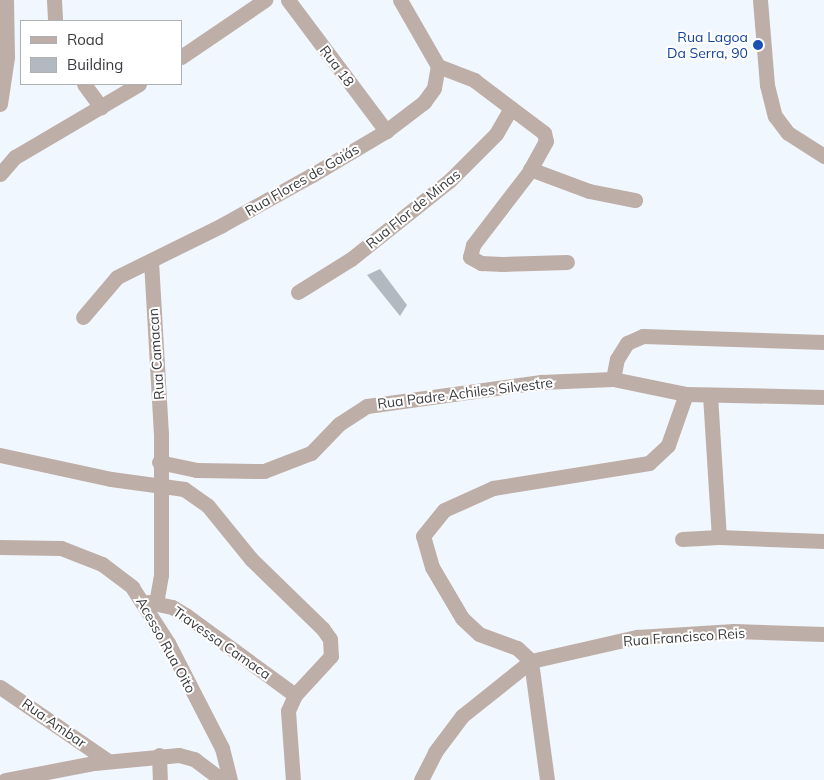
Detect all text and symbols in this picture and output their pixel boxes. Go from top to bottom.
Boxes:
legend [20,20,182,85]
place label: Rua Lagoa Da Serra, 90 [667,29,748,62]
text: Road [67,30,104,49]
marker: Rua Lagoa Da Serra, 90 [752,39,764,51]
street label: Rua 18 [316,42,358,90]
text: Building [67,55,123,74]
street label: Rua Flores de Goiás [242,141,362,219]
street label: Rua Flor de Minas [363,166,463,252]
street label: Rua Camacan [144,308,168,400]
street label: Rua Padre Achiles Silvestre [376,374,554,412]
street label: Acesso Rua Oito [133,594,199,696]
street label: Travessa Camaca [170,603,274,683]
street label: Rua Francisco Reis [622,624,746,650]
street label: Rua Ambar [19,695,89,751]

